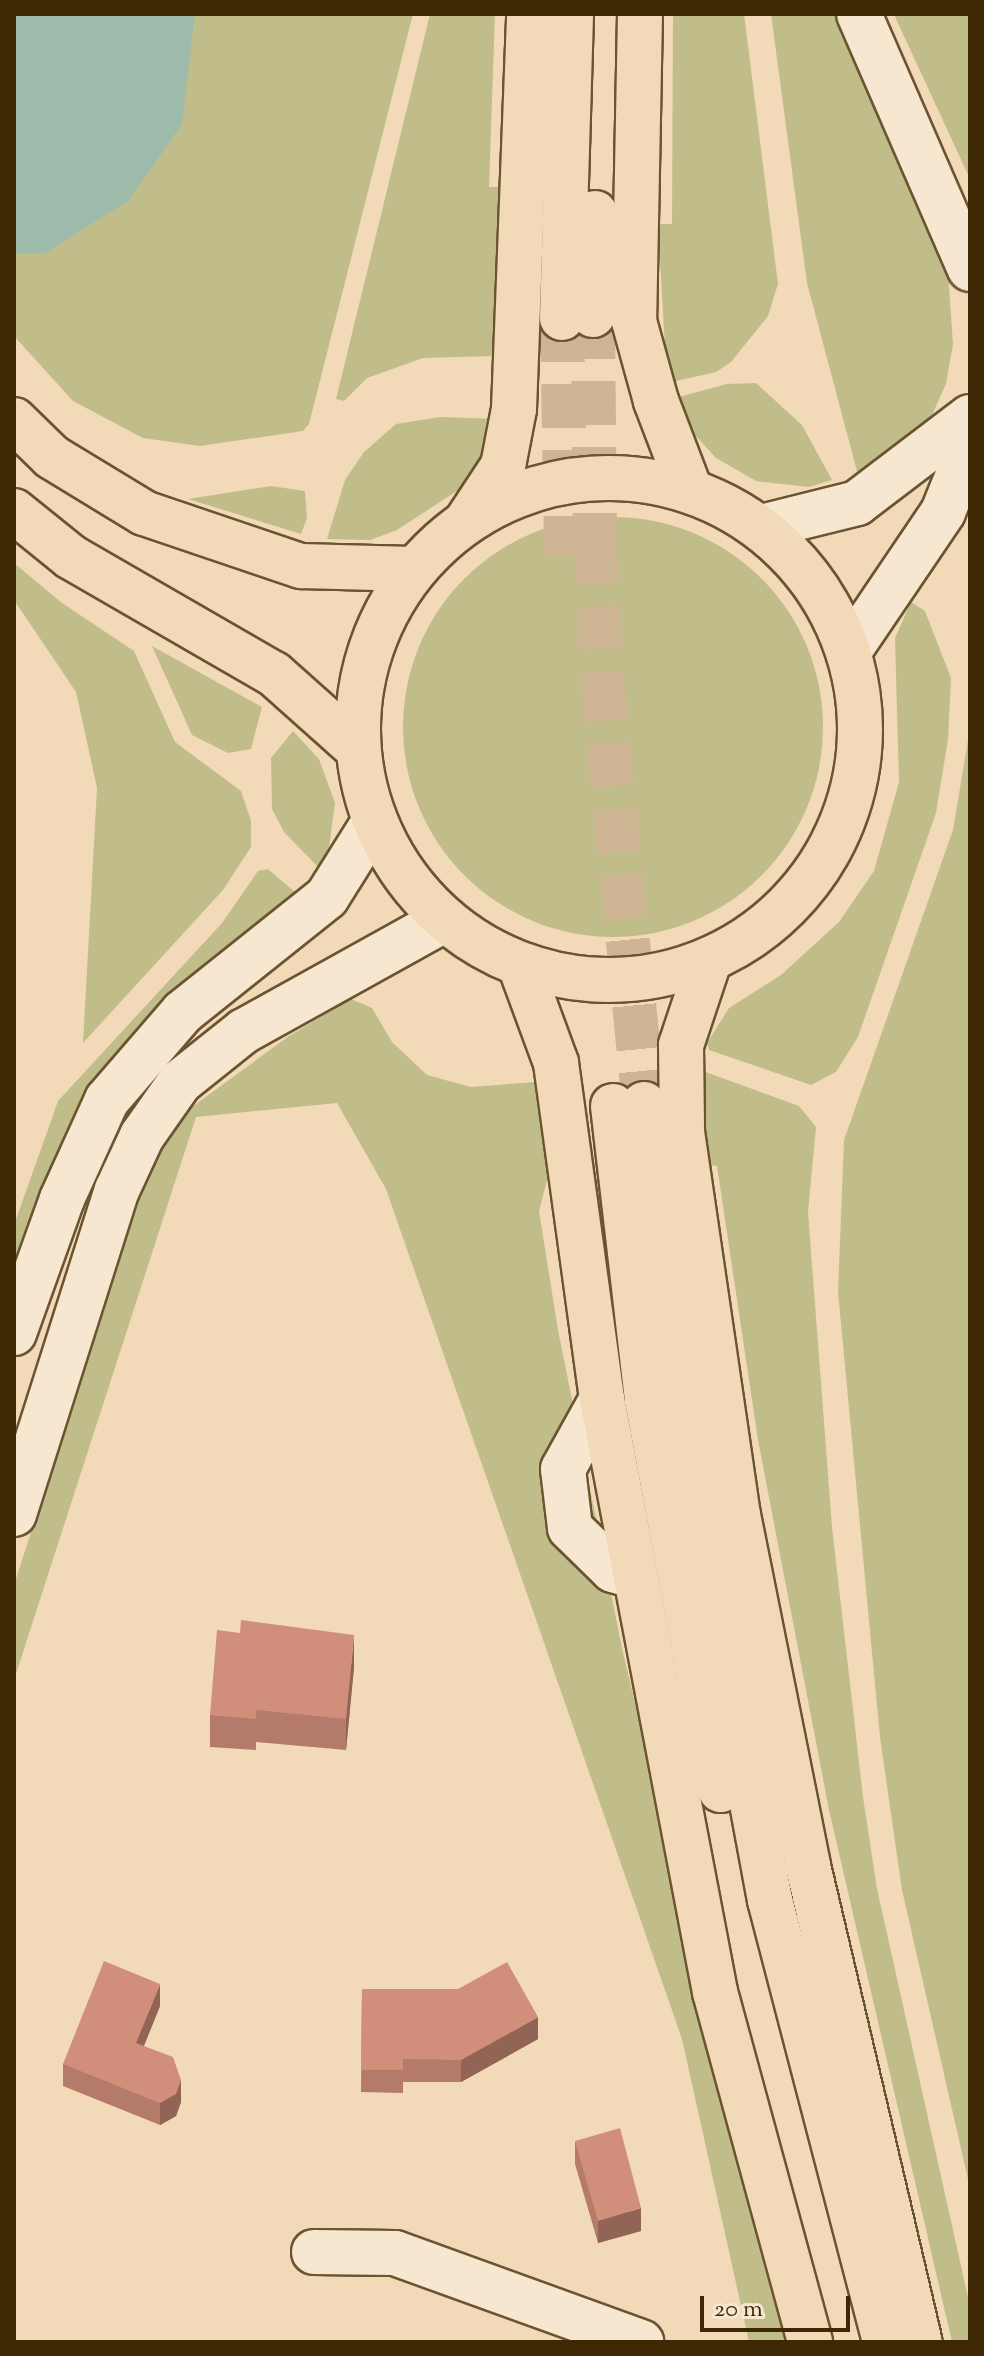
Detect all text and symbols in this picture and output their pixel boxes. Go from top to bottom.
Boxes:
scale bar [704,2280,854,2330]
text: 20 m [714,2293,763,2327]

